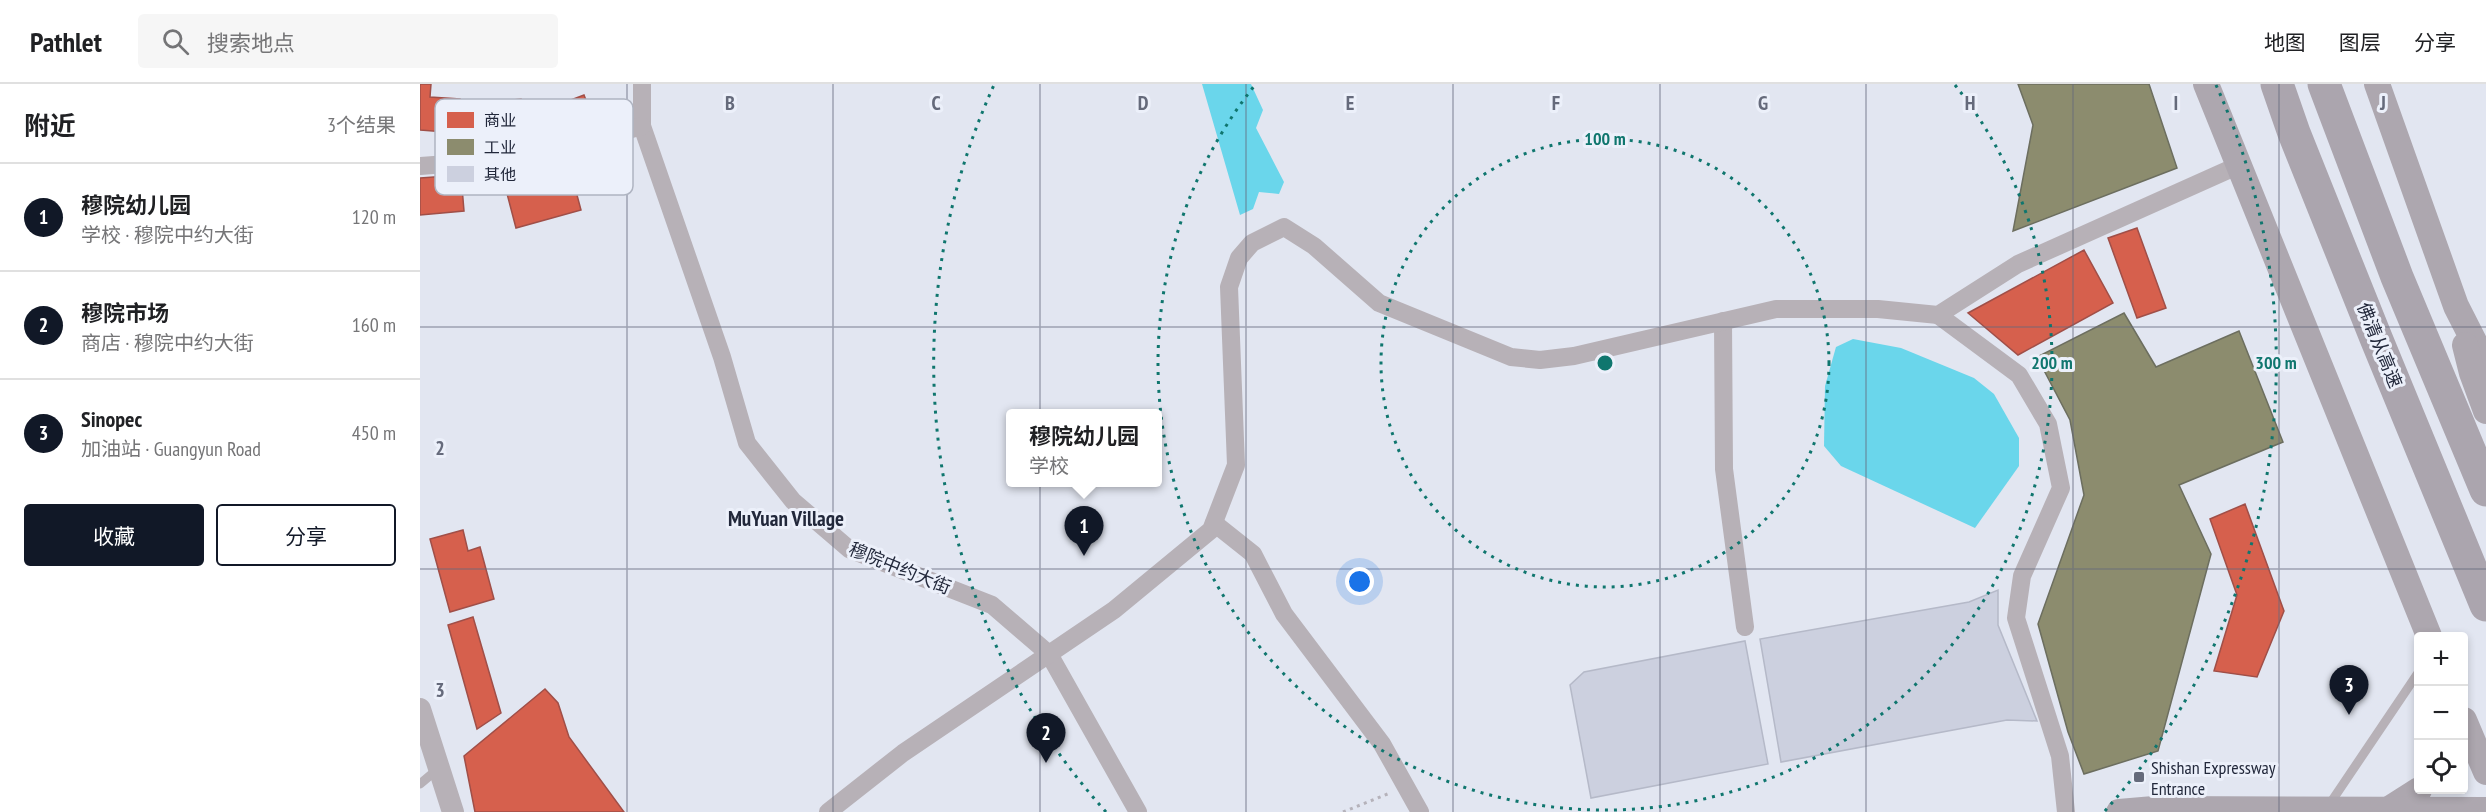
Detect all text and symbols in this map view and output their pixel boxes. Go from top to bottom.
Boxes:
search box [138,14,558,68]
text: Pathlet [30,23,102,60]
icon: search [159,25,192,58]
text: 搜索地点 [207,29,295,57]
text: 地图 [2264,29,2306,56]
text: 图层 [2339,29,2381,56]
text: 分享 [2414,29,2456,56]
text: B [725,90,735,116]
text: C [931,90,941,116]
text: D [1138,90,1149,116]
text: E [1346,90,1354,116]
text: F [1552,90,1560,116]
text: G [1758,90,1768,116]
text: H [1965,90,1975,116]
text: I [2174,90,2178,116]
text: J [2379,90,2386,116]
legend [435,99,633,195]
text: 附近 [24,109,76,142]
text: 商业 [484,110,516,130]
text: 3个结果 [327,112,396,138]
text: 100 m [1584,127,1626,150]
text: 工业 [484,137,516,157]
text: 其他 [484,164,516,184]
text: 穆院幼儿园 [81,191,191,219]
text: 1 [39,204,48,230]
text: 120 m [352,204,396,230]
text: 学校 · 穆院中约大街 [81,222,254,248]
text: 穆院市场 [81,299,169,327]
street label: 佛清从高速 [2352,299,2408,391]
text: 2 [39,312,48,338]
text: 160 m [352,312,396,338]
text: 商店 · 穆院中约大街 [81,330,254,356]
text: 200 m [2031,351,2073,374]
text: 300 m [2255,351,2297,374]
centre of rings [1595,353,1615,373]
text: Sinopec [81,405,142,433]
popup [1006,409,1162,487]
text: 3 [39,420,48,446]
text: 450 m [352,420,396,446]
text: 穆院幼儿园 [1029,422,1139,450]
text: 2 [435,435,445,461]
text: 加油站 · Guangyun Road [81,436,261,462]
text: 学校 [1029,453,1069,479]
button: 收藏 [24,504,204,566]
button: 分享 [216,504,396,566]
district label: MuYuan Village [728,505,844,532]
pin: 1 [1064,506,1104,556]
street label: 穆院中约大街 [846,537,954,599]
your location [1345,567,1374,596]
map controls [2414,632,2468,794]
button: + [2414,632,2468,686]
pin: 3 [2330,666,2368,715]
text: 3 [435,677,445,703]
button: − [2414,686,2468,740]
pin: 2 [1026,714,1066,763]
button: locate [2414,740,2468,794]
place label: Shishan Expressway Entrance [2151,756,2276,800]
marker: Shishan Expressway Entrance [2132,770,2146,784]

